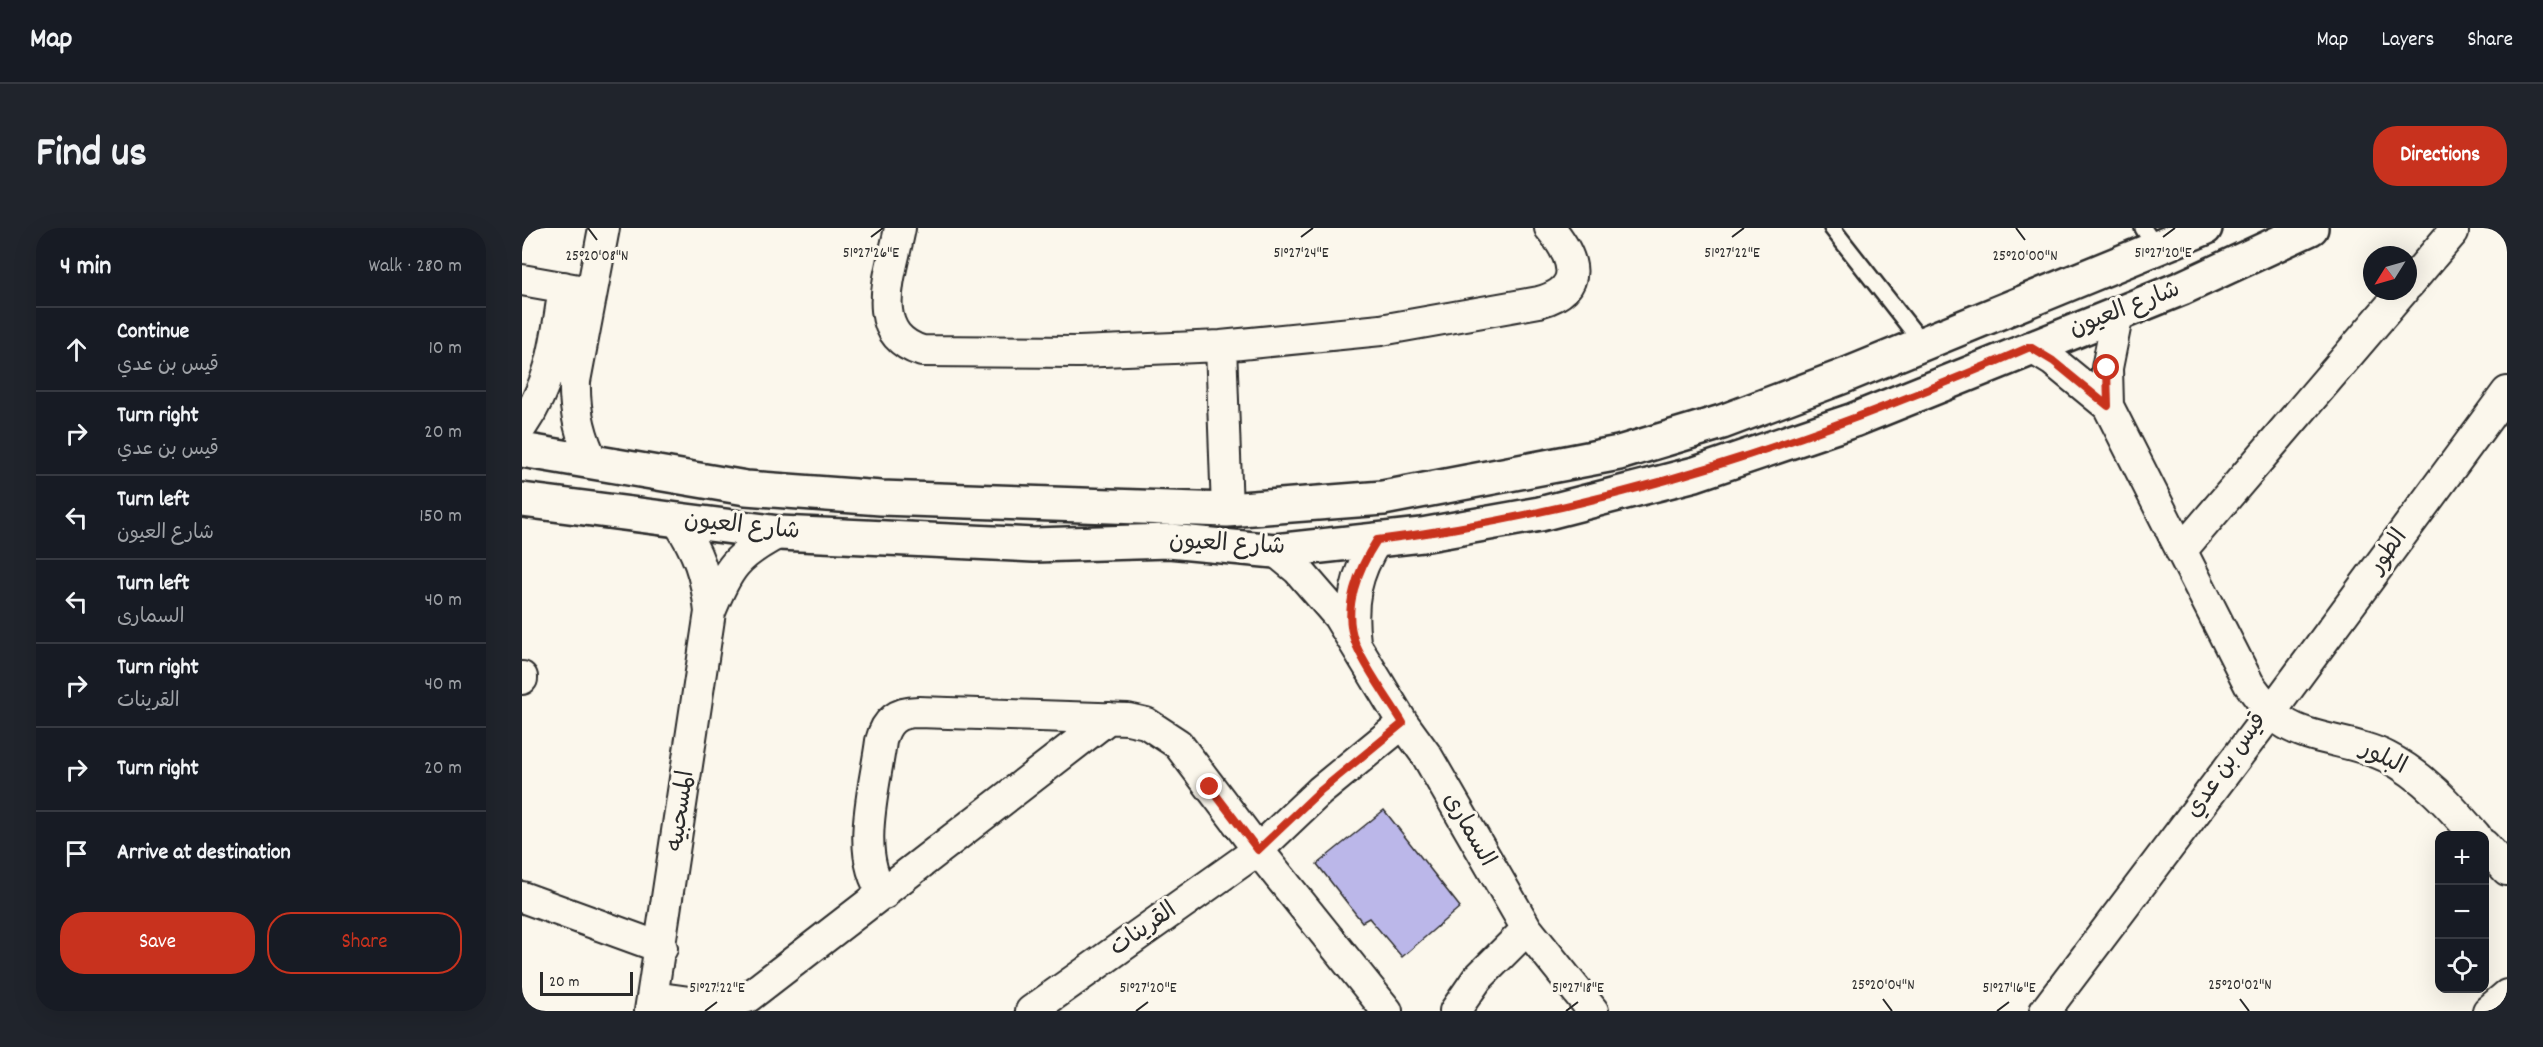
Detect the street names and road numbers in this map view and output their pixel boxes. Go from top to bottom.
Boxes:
street label: شارع العيون [2065,273,2185,347]
street label: شارع العيون [682,504,802,550]
street label: الطور [2360,523,2417,583]
street label: شارع العيون [1168,525,1286,565]
street label: قيس بن عدي [2178,706,2276,826]
street label: البلور [2352,732,2412,785]
street label: المسحبيه [659,768,705,854]
street label: السمارى [1433,786,1503,874]
street label: القرينات [1103,894,1185,966]

